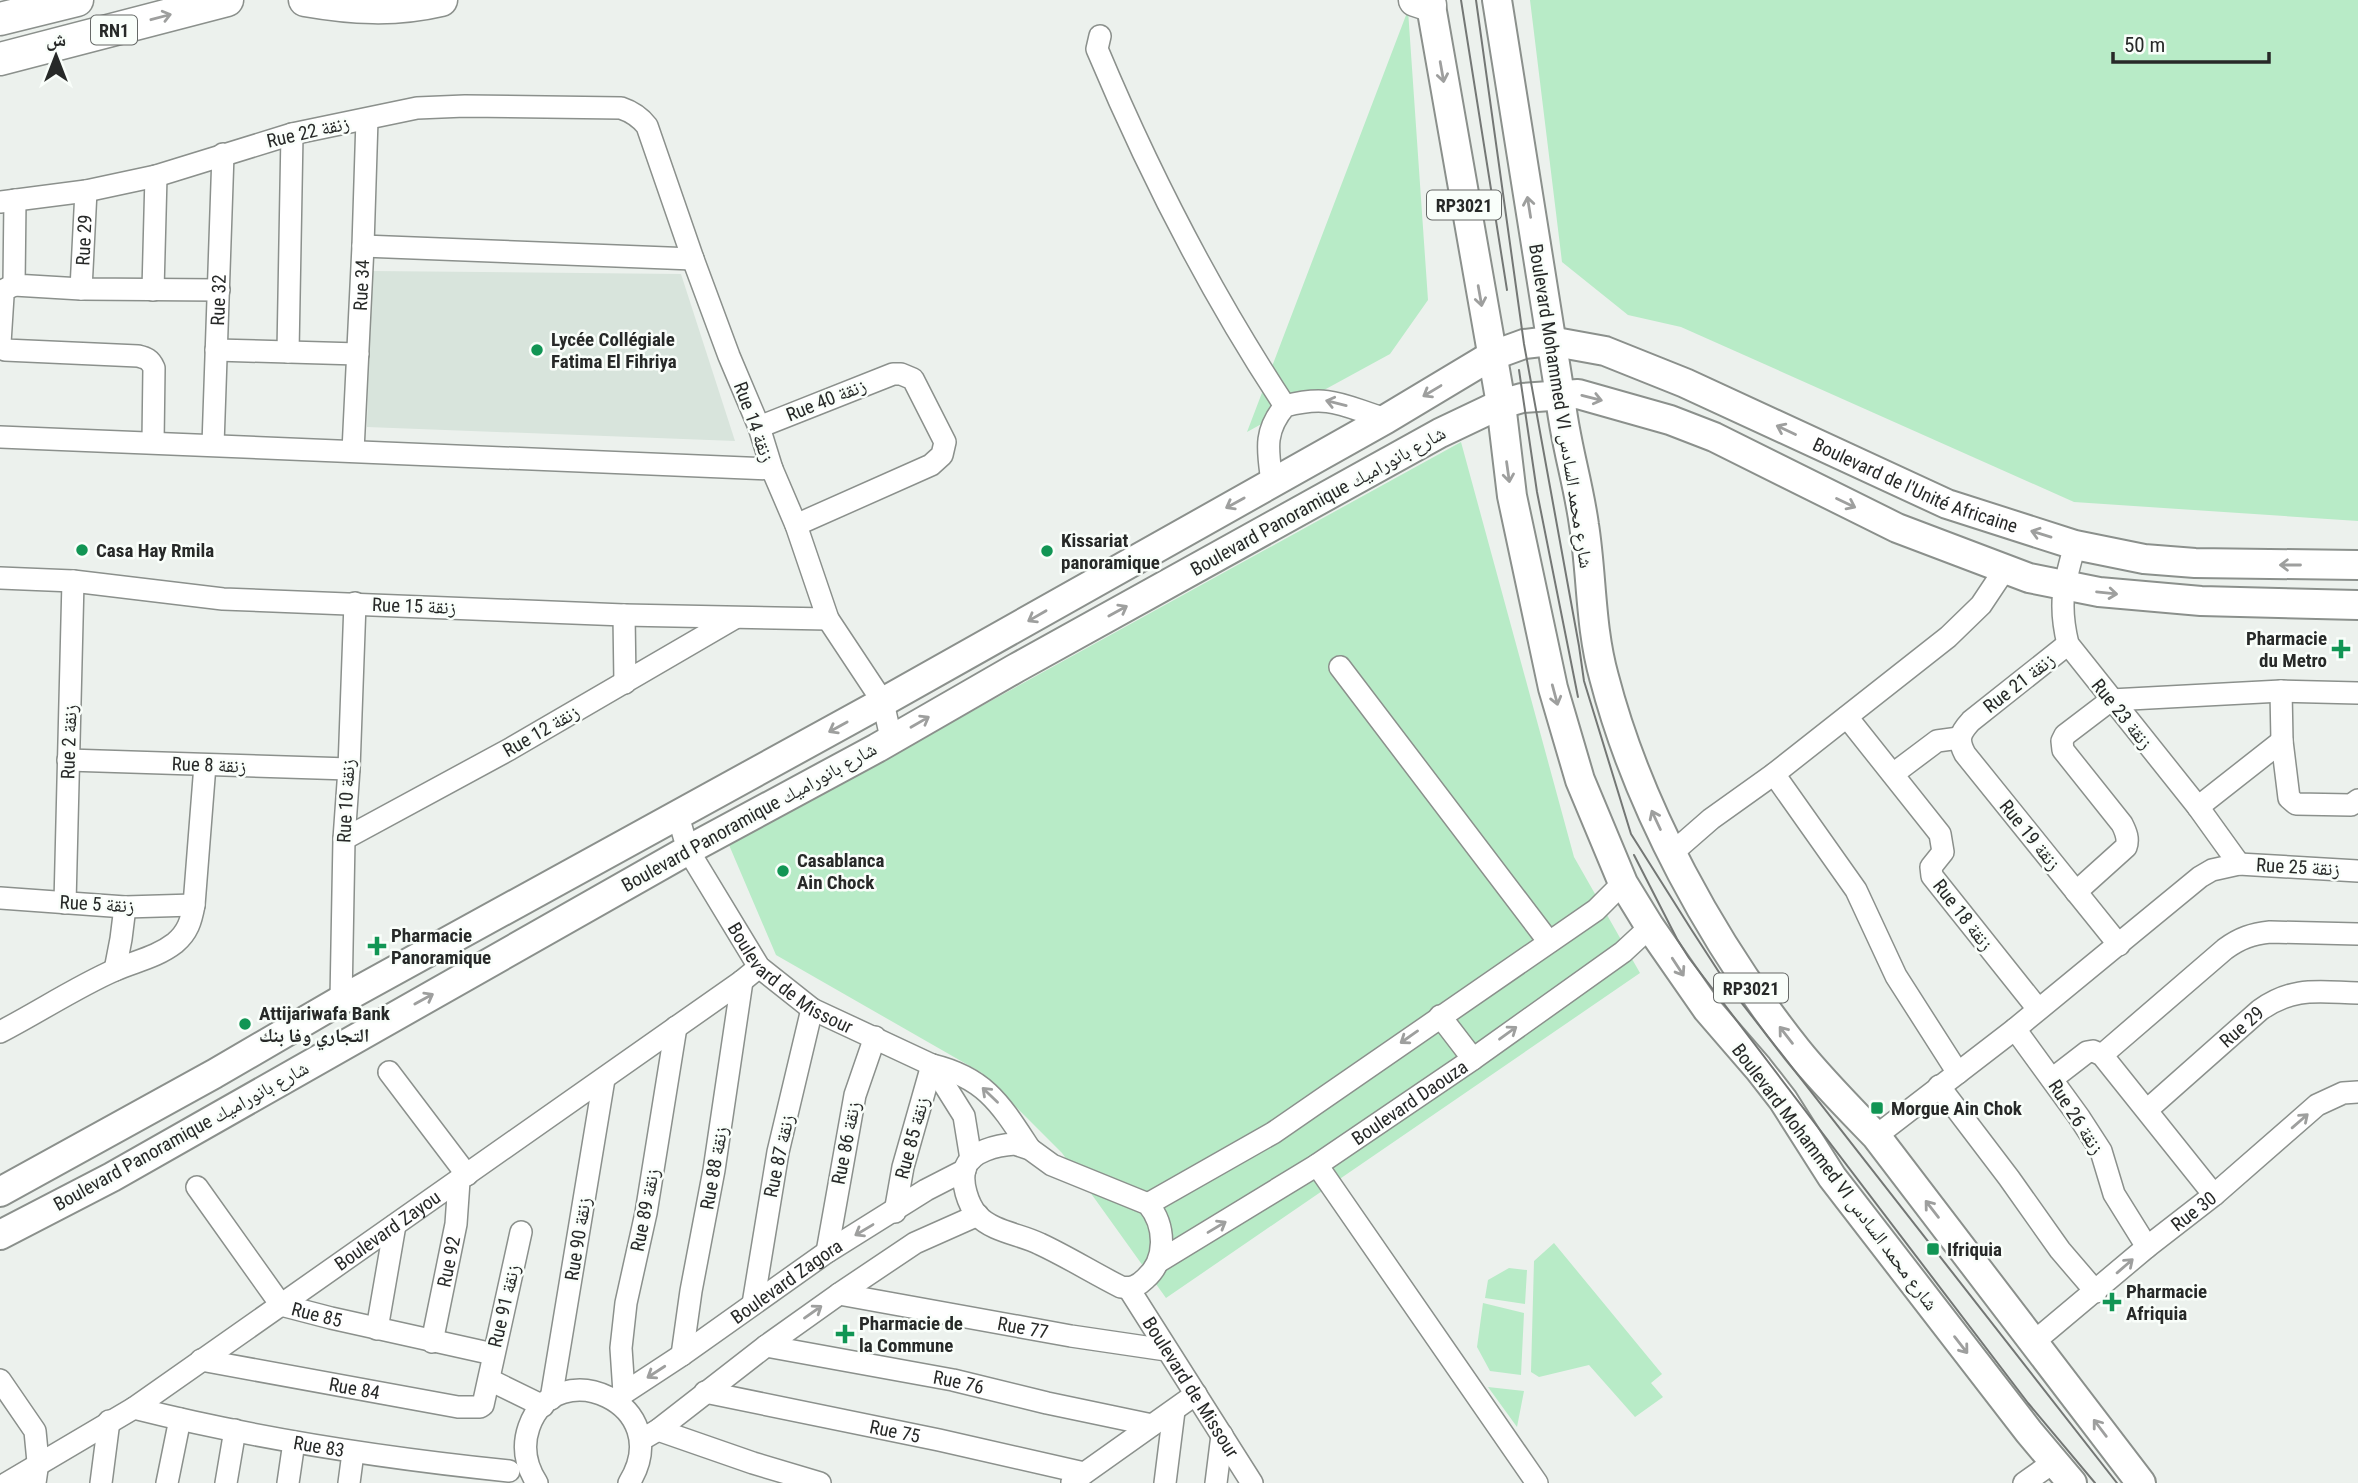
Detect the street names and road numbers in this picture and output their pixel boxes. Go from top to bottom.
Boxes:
road number: RN1 [91,15,137,44]
street label: Rue 22 زنقة [264,111,352,153]
road number: RP3021 [1427,190,1501,220]
street label: Rue 29 [71,214,96,266]
street label: Boulevard Mohammed VI شارع محمد السادس [1524,242,1598,570]
street label: Rue 34 [348,259,374,311]
street label: Rue 32 [206,274,230,326]
street label: Rue 40 زنقة [783,374,869,426]
street label: Rue 14 زنقة [729,379,779,465]
street label: Boulevard Panoramique شارع بانوراميك [1186,421,1450,581]
street label: Boulevard de l'Unité Africaine [1809,432,2021,537]
street label: Rue 15 زنقة [372,593,456,619]
street label: Rue 21 زنقة [1979,648,2059,718]
street label: Rue 23 زنقة [2087,674,2157,754]
street label: Rue 12 زنقة [499,700,583,762]
street label: Rue 2 زنقة [56,704,82,780]
street label: Boulevard Panoramique شارع بانوراميك [617,737,881,897]
street label: Rue 8 زنقة [171,752,247,778]
street label: Rue 10 زنقة [332,758,360,844]
street label: Rue 19 زنقة [1995,795,2065,875]
street label: Rue 25 زنقة [2255,853,2341,881]
street label: Rue 18 زنقة [1928,875,1998,955]
street label: Rue 5 زنقة [59,891,135,917]
street label: Boulevard de Missour [723,918,857,1038]
road number: RP3021 [1714,973,1788,1002]
street label: Rue 29 [2215,1001,2268,1052]
street label: Boulevard Mohammed VI شارع محمد السادس [1727,1039,1943,1315]
street label: Boulevard Daouza [1347,1055,1472,1150]
street label: Boulevard Panoramique شارع بانوراميك [49,1056,313,1216]
street label: Rue 26 زنقة [2043,1075,2109,1159]
street label: Rue 85 زنقة [890,1094,934,1182]
street label: Rue 86 زنقة [827,1099,865,1187]
street label: Rue 87 زنقة [759,1112,799,1200]
street label: Rue 88 زنقة [695,1125,733,1211]
street label: Rue 89 زنقة [626,1166,664,1254]
street label: Boulevard Zayou [330,1185,445,1275]
street label: Rue 30 [2166,1186,2221,1236]
street label: Rue 90 زنقة [560,1196,596,1282]
street label: Rue 92 [432,1234,465,1289]
street label: Boulevard Zagora [726,1234,846,1328]
street label: Rue 91 زنقة [483,1262,525,1350]
street label: Rue 85 [289,1297,344,1332]
street label: Rue 77 [996,1311,1050,1343]
street label: Boulevard de Missour [1138,1312,1244,1462]
street label: Rue 76 [932,1365,986,1399]
street label: Rue 84 [327,1372,382,1404]
street label: Rue 75 [868,1415,923,1447]
street label: Rue 83 [292,1430,346,1462]

